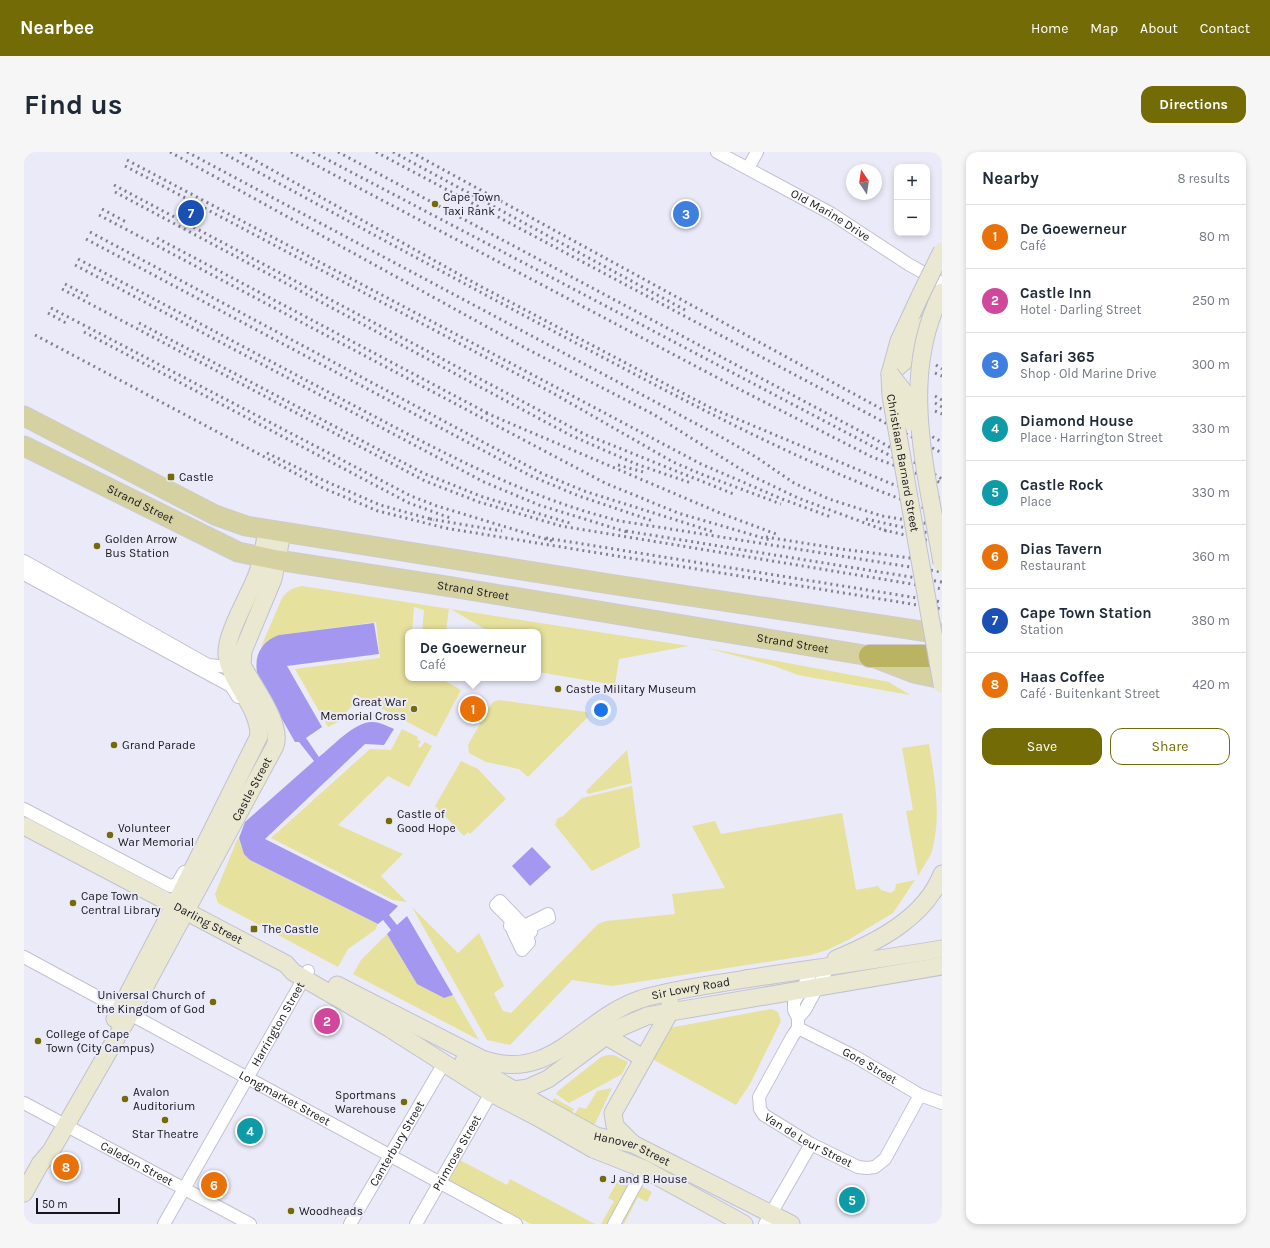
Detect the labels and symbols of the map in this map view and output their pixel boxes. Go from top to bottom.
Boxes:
north arrow [846,164,882,200]
street label: Old Marine Drive [788,186,873,244]
place label: Cape Town Taxi Rank [443,190,501,218]
pin: 7 [178,198,204,228]
marker: Cape Town Taxi Rank [430,199,440,209]
pin: 3 [673,199,699,229]
street label: Christiaan Barnard Street [884,393,922,533]
place label: Castle [179,470,213,484]
marker: Castle [166,472,176,482]
street label: Strand Street [105,481,177,526]
place label: Golden Arrow Bus Station [105,532,177,560]
marker: Golden Arrow Bus Station [92,541,102,551]
street label: Strand Street [436,578,511,603]
street label: Strand Street [756,630,830,656]
place label: Castle Military Museum [566,682,696,696]
marker: Castle Military Museum [553,684,563,694]
pin: 1 [460,694,486,724]
place label: Great War Memorial Cross [320,695,407,723]
your location [591,700,611,720]
marker: Great War Memorial Cross [409,704,419,714]
place label: Grand Parade [122,738,195,752]
marker: Grand Parade [109,740,119,750]
street label: Castle Street [229,754,275,823]
place label: Castle of Good Hope [397,807,456,835]
marker: Castle of Good Hope [384,816,394,826]
place label: Volunteer War Memorial [118,821,194,849]
marker: Volunteer War Memorial [105,830,115,840]
place label: Cape Town Central Library [81,889,161,917]
marker: Cape Town Central Library [68,898,78,908]
street label: Darling Street [171,899,245,947]
place label: The Castle [262,922,319,936]
marker: The Castle [249,924,259,934]
street label: Sir Lowry Road [650,975,731,1003]
street label: Harrington Street [248,979,308,1069]
place label: Universal Church of the Kingdom of God [97,988,206,1016]
marker: Universal Church of the Kingdom of God [208,997,218,1007]
pin: 2 [314,1006,340,1036]
place label: College of Cape Town (City Campus) [46,1027,155,1055]
marker: College of Cape Town (City Campus) [33,1036,43,1046]
street label: Gore Street [840,1044,900,1087]
street label: Longmarket Street [237,1068,333,1129]
place label: Avalon Auditorium [133,1085,195,1113]
place label: Sportmans Warehouse [335,1088,396,1116]
marker: Avalon Auditorium [120,1094,130,1104]
marker: Sportmans Warehouse [399,1097,409,1107]
street label: Canterbury Street [367,1098,427,1189]
street label: Van de Leur Street [762,1110,855,1170]
street label: Primrose Street [430,1112,484,1193]
marker: Star Theatre [160,1115,170,1125]
pin: 4 [237,1116,263,1146]
place label: Star Theatre [132,1127,198,1141]
street label: Hanover Street [592,1129,673,1169]
street label: Caledon Street [98,1138,176,1189]
pin: 8 [53,1152,79,1182]
pin: 6 [201,1170,227,1200]
place label: J and B House [611,1172,687,1186]
marker: J and B House [598,1174,608,1184]
pin: 5 [839,1185,865,1215]
scale bar [36,1196,120,1215]
place label: Woodheads [299,1204,363,1218]
marker: Woodheads [286,1206,296,1216]

